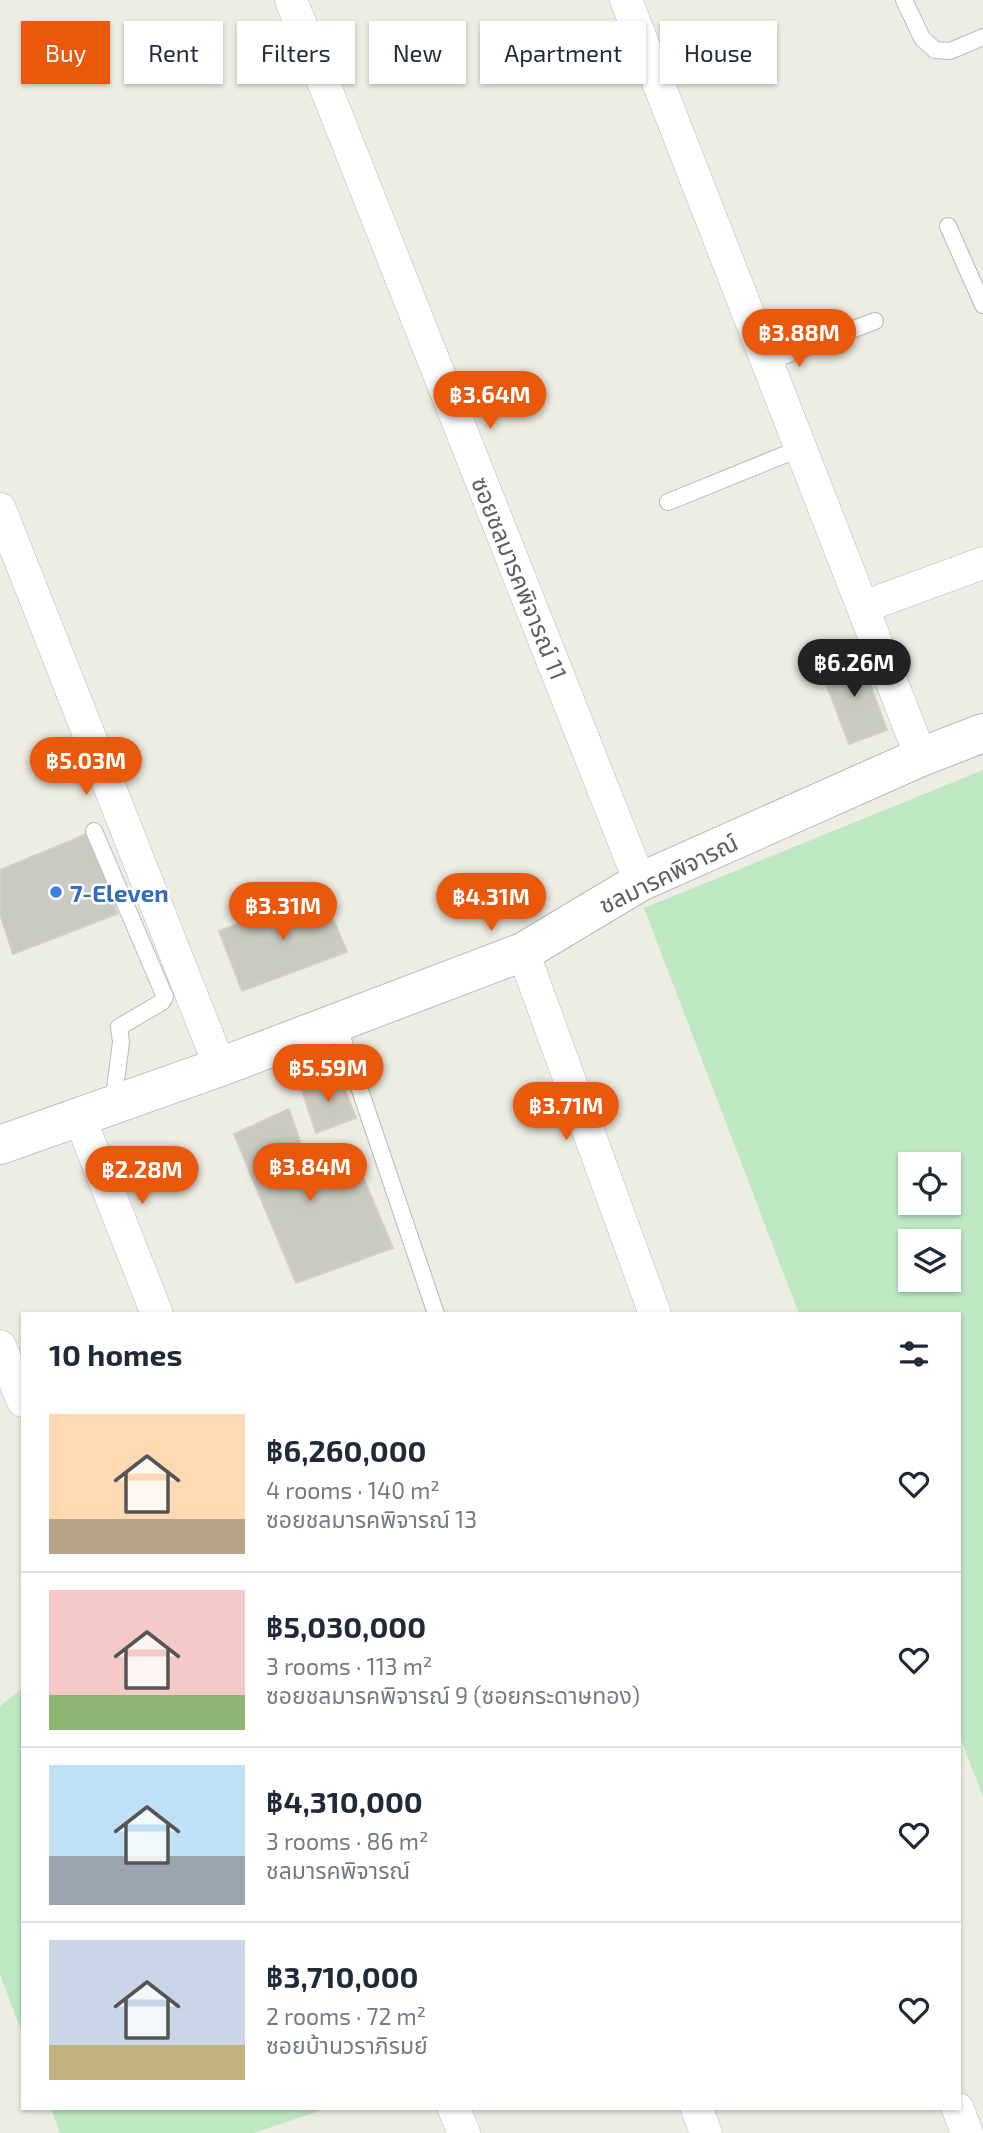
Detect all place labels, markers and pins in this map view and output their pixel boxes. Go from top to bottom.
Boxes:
pin: ฿3.88M [742,310,856,369]
pin: ฿3.64M [433,372,547,431]
pin: ฿6.26M [797,640,911,699]
pin: ฿5.03M [29,738,143,797]
pin: ฿4.31M [434,874,548,933]
place label: 7-Eleven [70,878,169,907]
pin: ฿3.31M [226,883,340,942]
marker: 7-Eleven [48,884,64,900]
pin: ฿5.59M [271,1044,385,1104]
pin: ฿3.71M [509,1082,623,1142]
pin: ฿3.84M [253,1144,367,1203]
pin: ฿2.28M [85,1146,199,1206]

